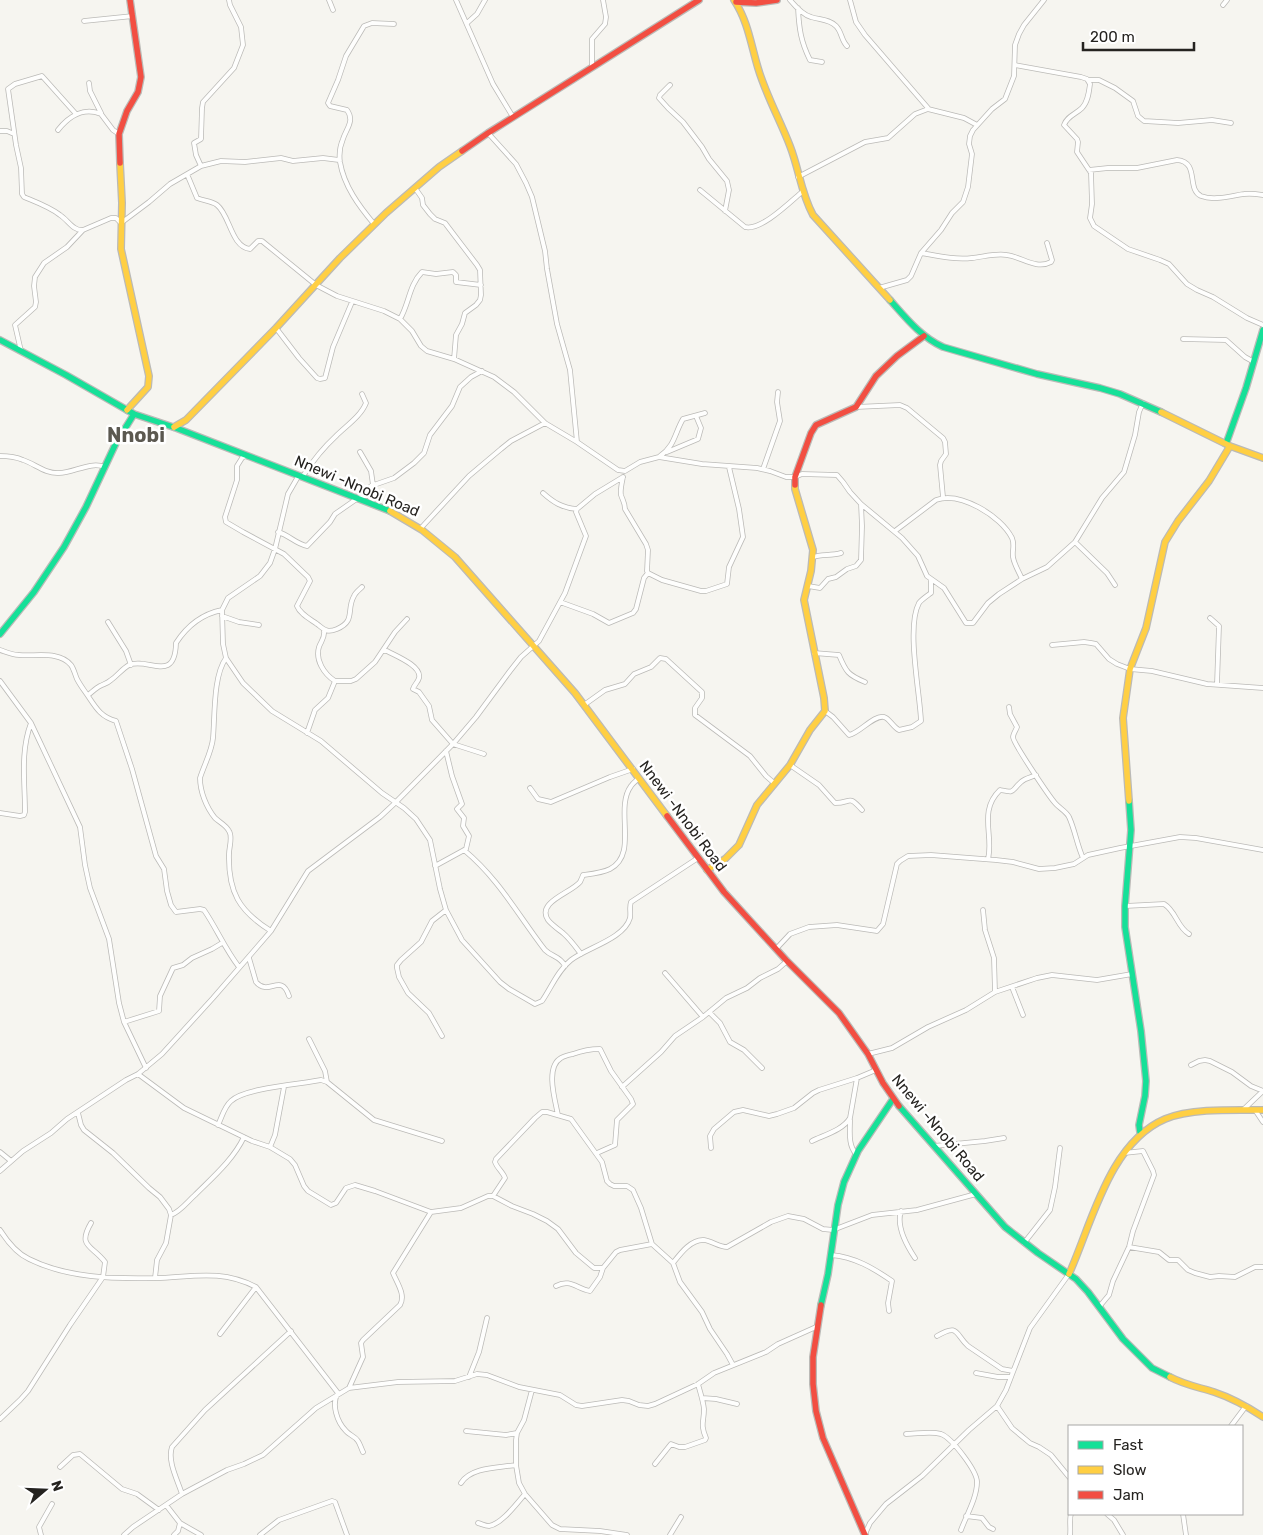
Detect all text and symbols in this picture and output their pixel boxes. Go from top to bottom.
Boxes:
scale bar [1083,20,1194,52]
text: 200 m [1090,28,1135,46]
district label: Nnobi [107,423,165,447]
street label: Nnewi -Nnobi Road [292,452,422,520]
street label: Nnewi -Nnobi Road [635,757,731,875]
street label: Nnewi -Nnobi Road [888,1071,988,1185]
legend [1068,1425,1243,1515]
text: Fast [1113,1436,1143,1454]
text: Slow [1113,1461,1146,1479]
north arrow [20,1465,70,1515]
text: N [47,1478,66,1493]
text: Jam [1113,1486,1144,1504]

